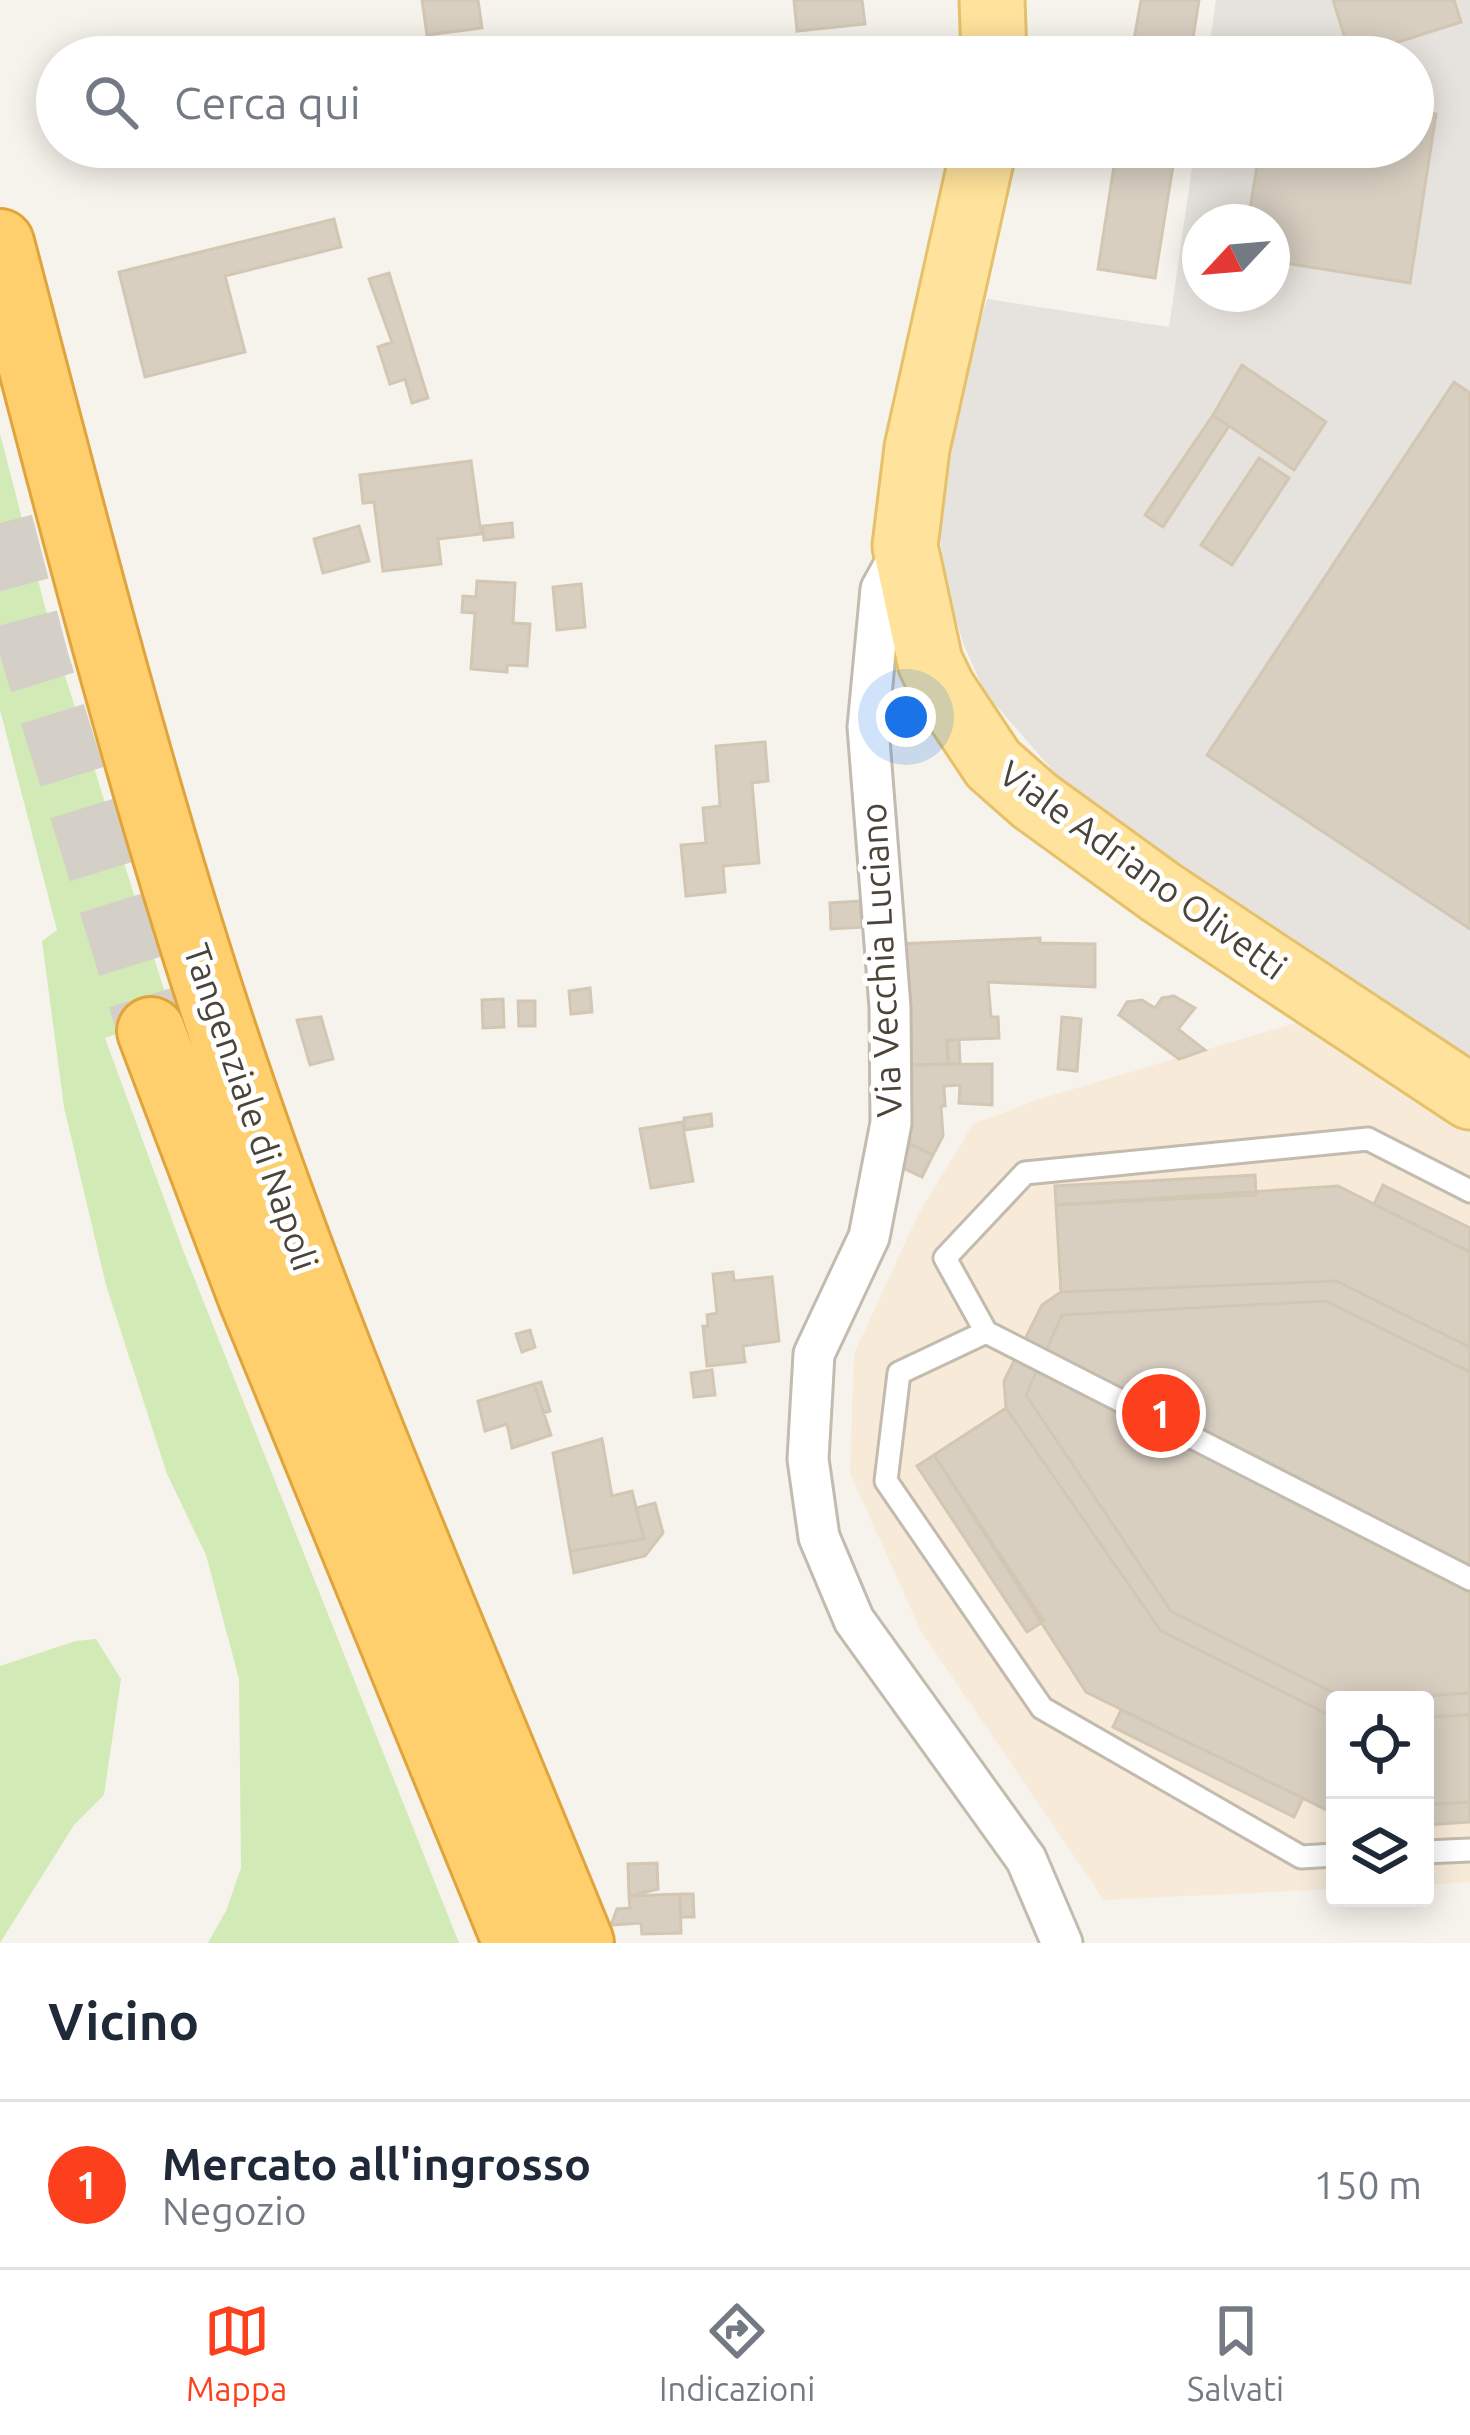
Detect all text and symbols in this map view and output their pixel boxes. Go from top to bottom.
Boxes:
search box [36,36,1434,168]
icon: search [78,69,144,135]
text: Cerca qui [174,77,361,128]
north arrow [1182,204,1290,312]
your location [876,687,936,747]
street label: Viale Adriano Olivetti [992,752,1295,987]
street label: Via Vecchia Luciano [852,802,909,1118]
street label: Tangenziale di Napoli [176,938,327,1276]
pin: 1 [1122,1368,1200,1458]
map controls [1326,1691,1434,1907]
button: locate [1326,1691,1434,1799]
button: layers [1326,1799,1434,1907]
text: Vicino [48,1992,199,2050]
text: Mercato all'ingrosso [162,2138,591,2189]
text: 1 [76,2163,98,2206]
text: 150 m [1313,2163,1422,2206]
text: Negozio [162,2189,307,2232]
tab: Mappa [186,2298,287,2407]
tab: Indicazioni [659,2298,815,2407]
tab: Salvati [1187,2298,1284,2407]

